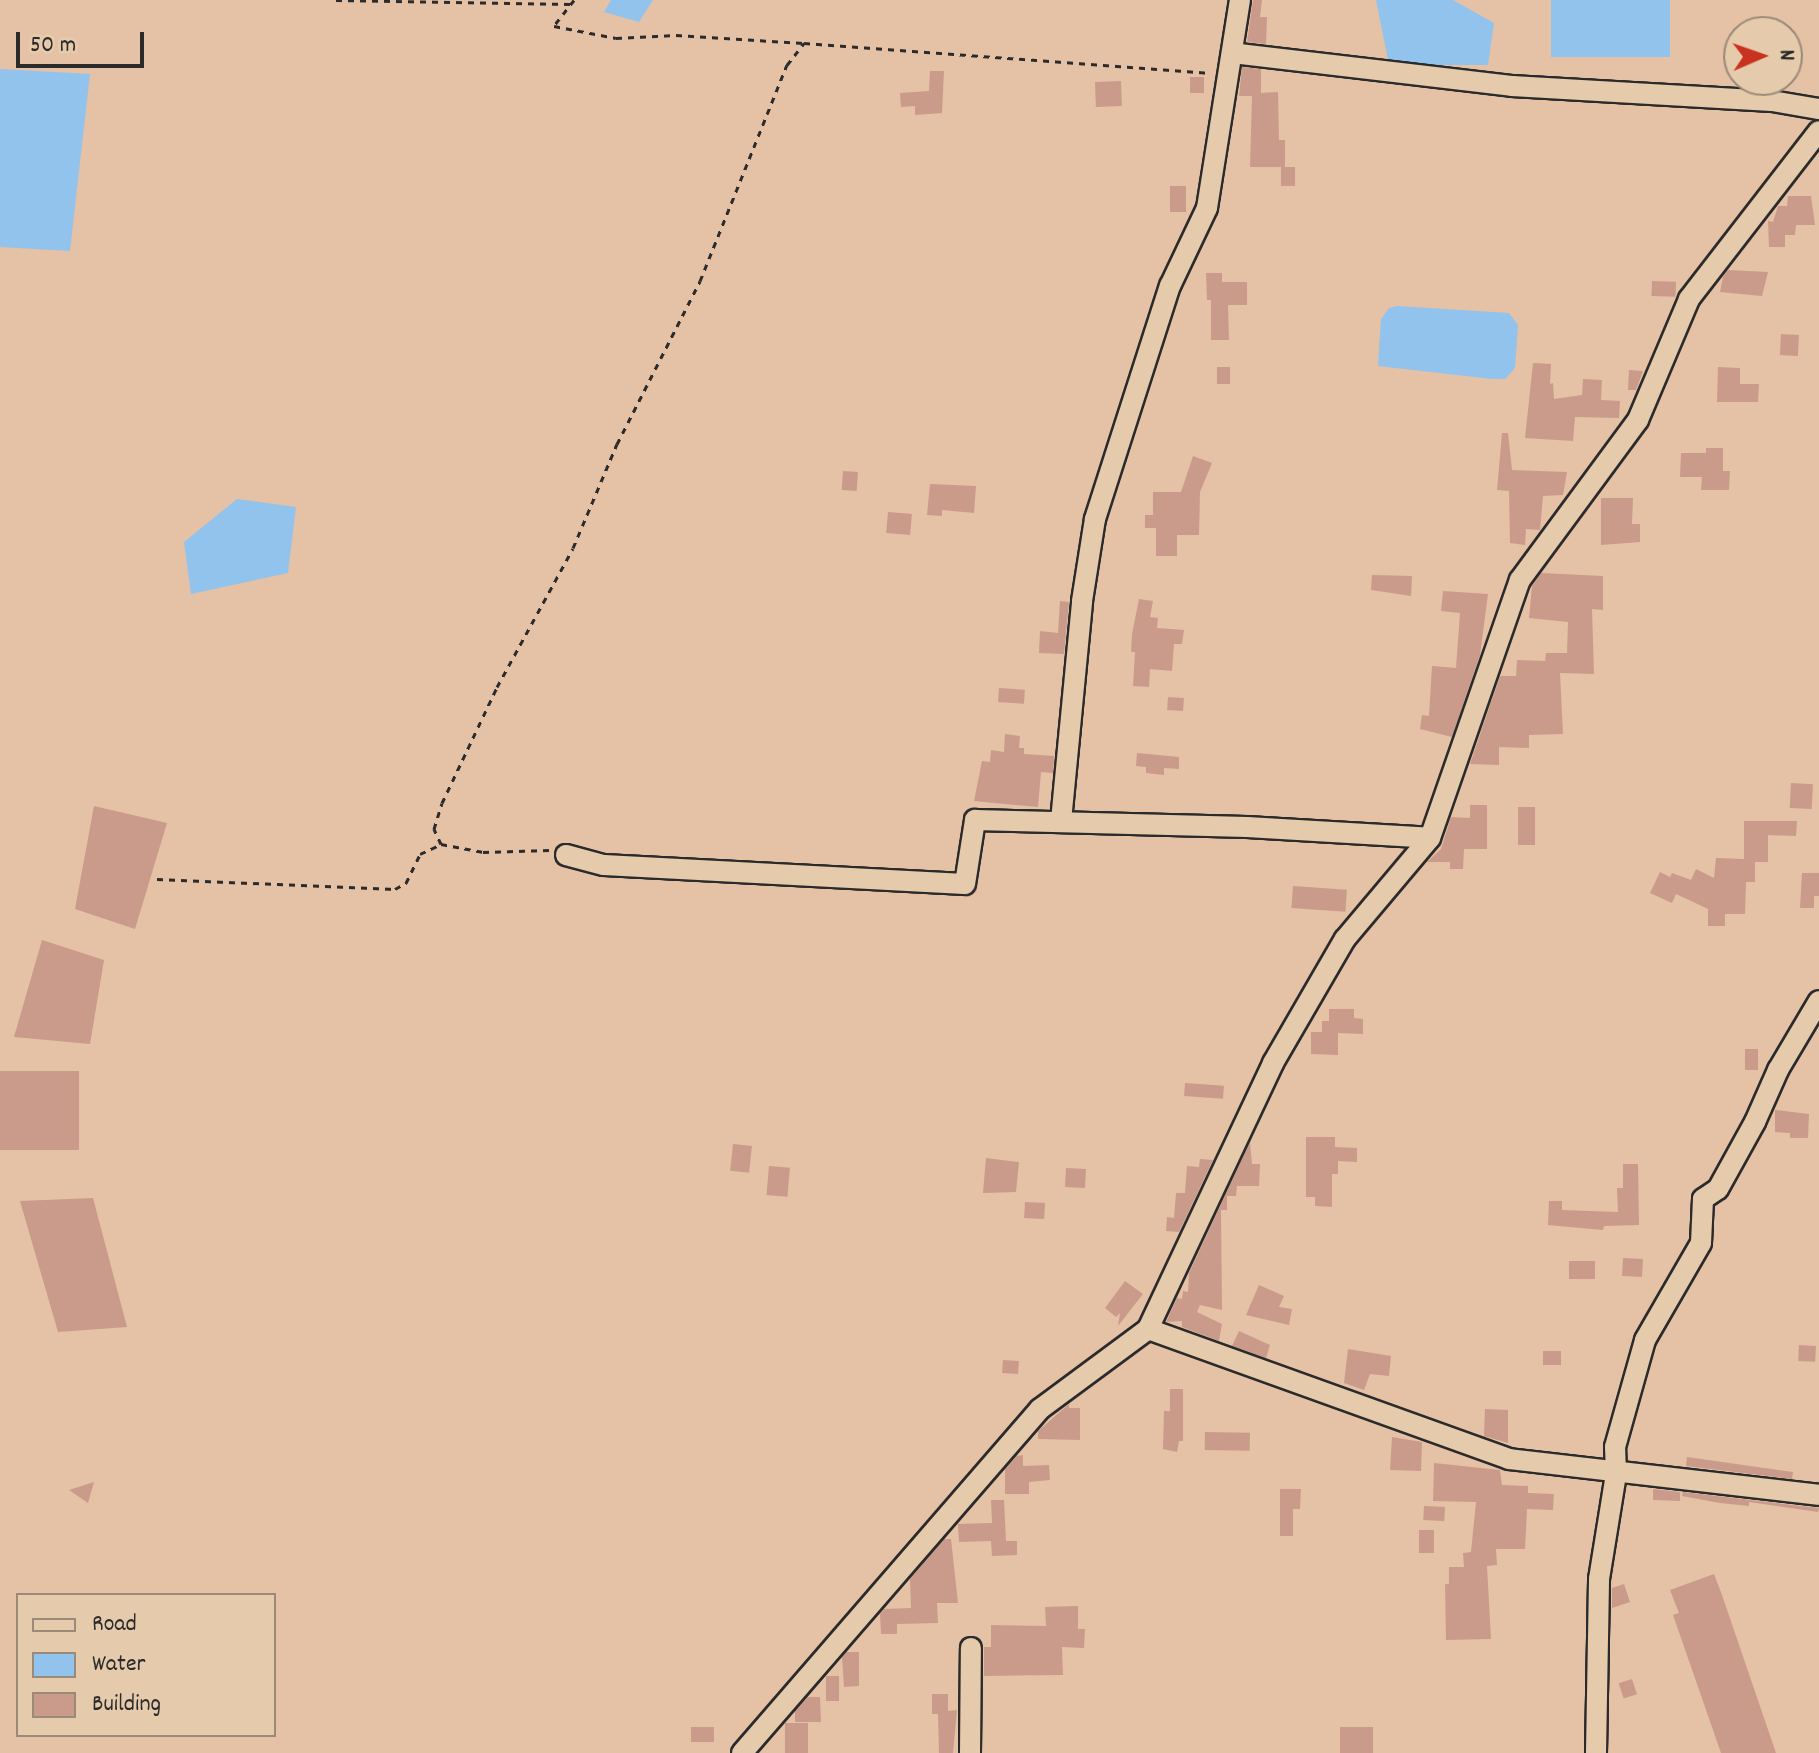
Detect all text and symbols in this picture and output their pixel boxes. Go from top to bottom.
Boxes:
scale bar [20,16,148,66]
north arrow [1723,16,1803,96]
text: 50 m [30,29,76,63]
text: N [1770,49,1801,61]
legend [16,1593,276,1737]
text: Road [92,1608,137,1642]
text: Water [92,1648,145,1682]
text: Building [92,1688,161,1722]

